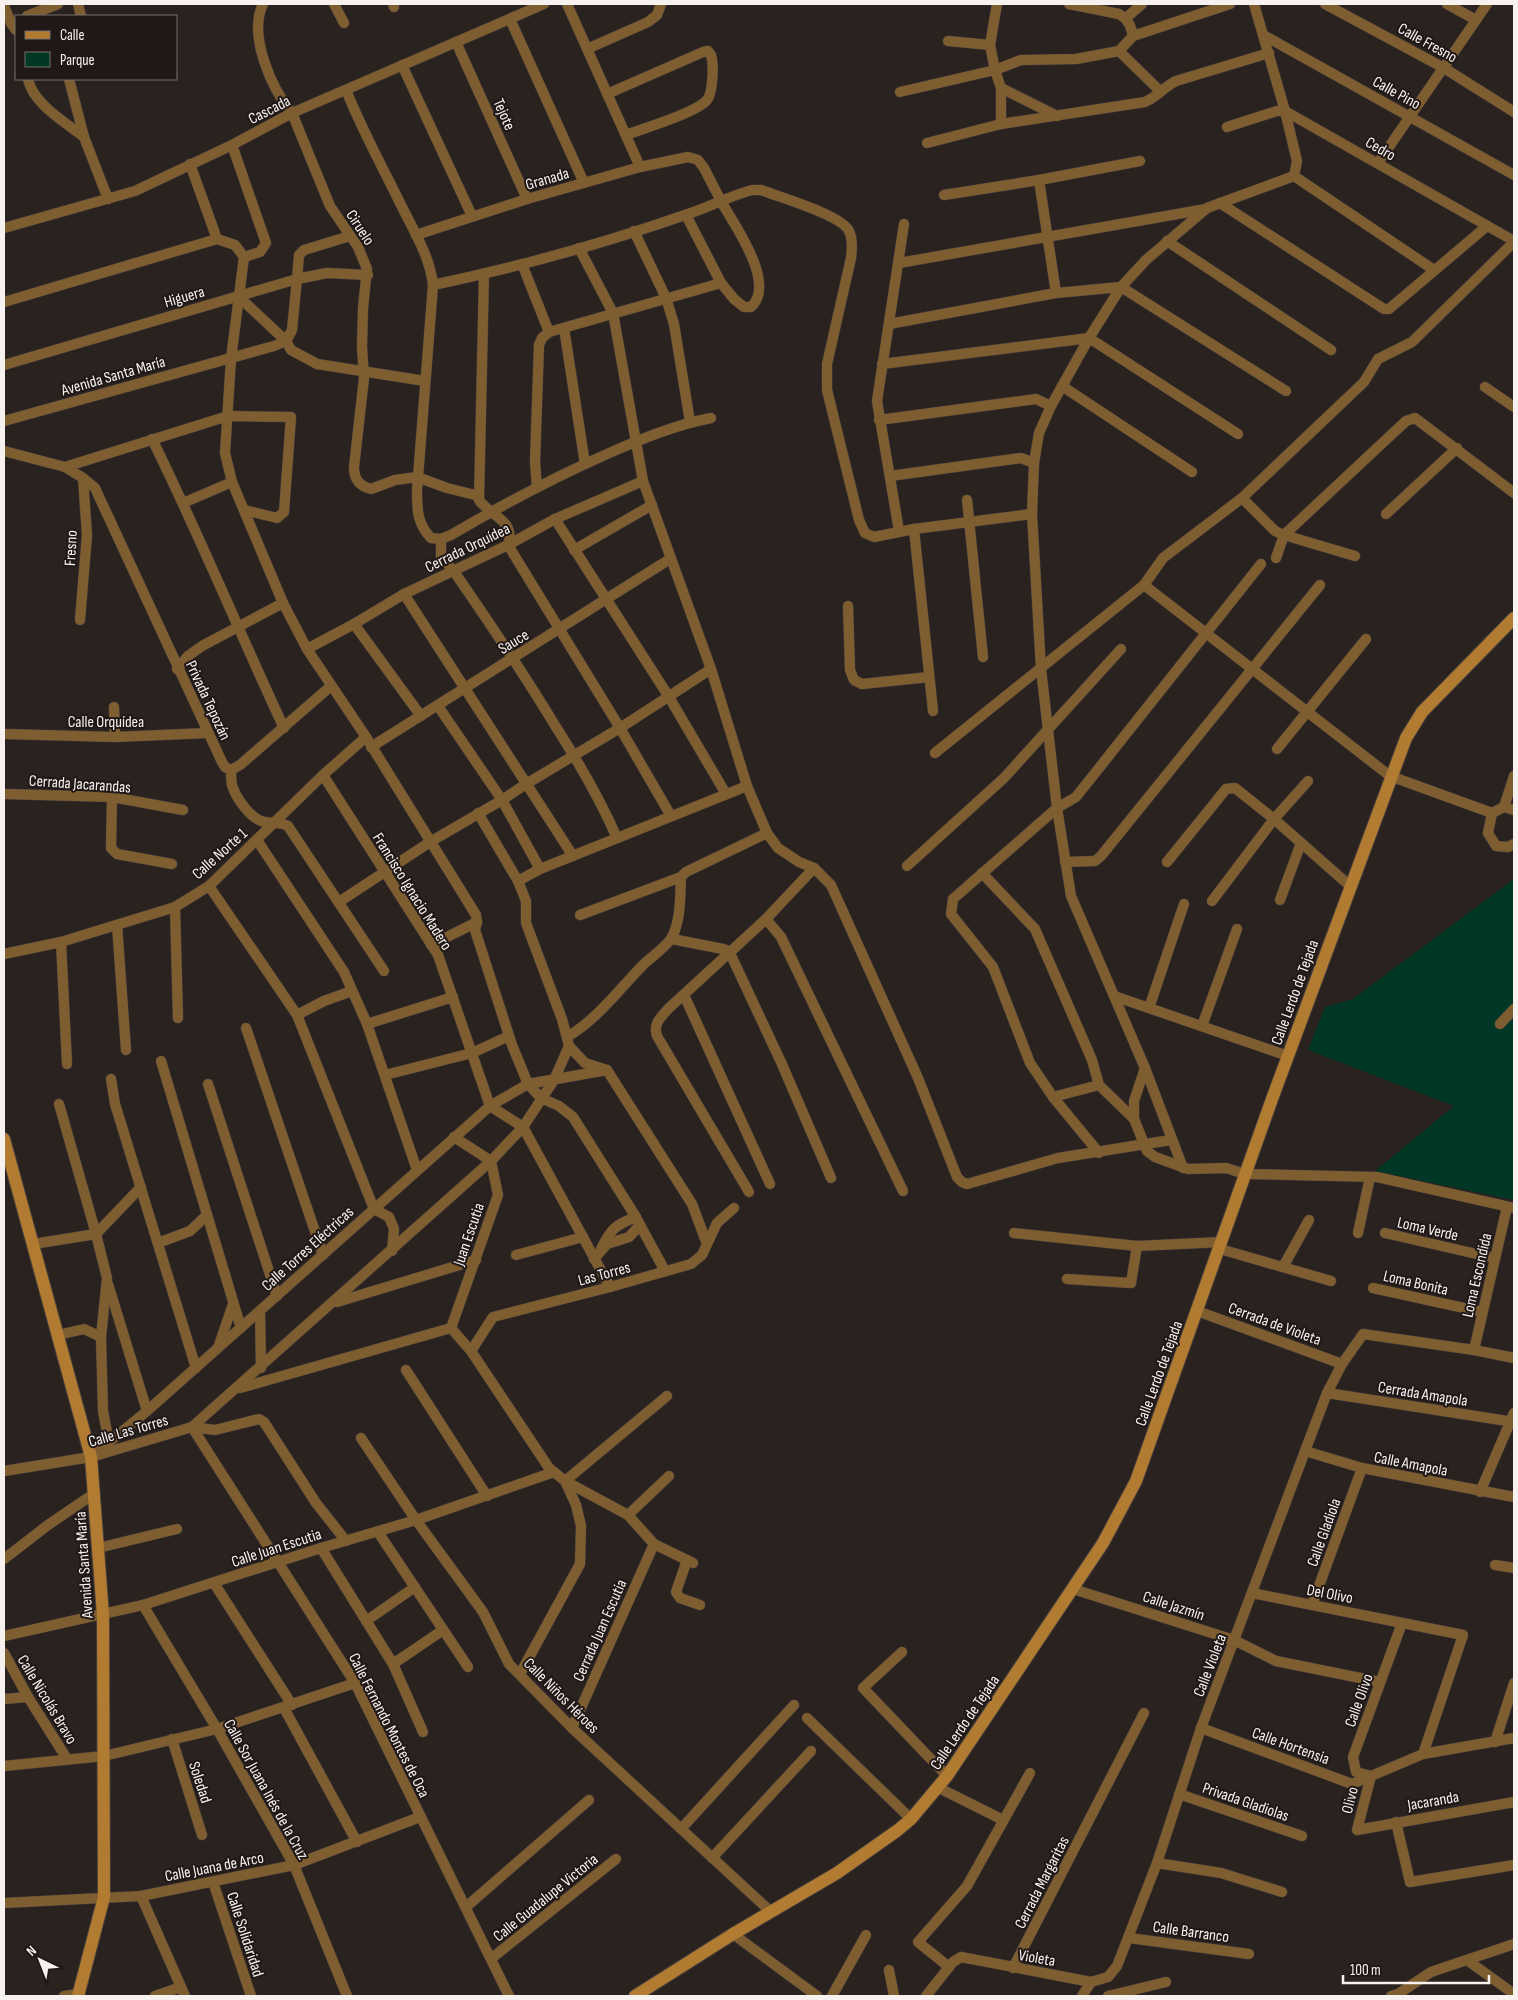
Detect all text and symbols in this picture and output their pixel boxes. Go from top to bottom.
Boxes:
legend [15,15,178,80]
street label: Calle Fresno [1394,19,1460,67]
text: Calle [60,26,84,45]
text: Parque [60,51,95,70]
street label: Calle Pino [1369,72,1424,114]
street label: Cascada [246,92,294,129]
street label: Tejote [488,96,519,133]
street label: Cedro [1362,133,1399,165]
street label: Granada [523,164,571,195]
street label: Ciruelo [341,207,378,249]
street label: Higuera [162,283,207,312]
street label: Avenida Santa María [58,353,168,401]
street label: Cerrada Orquídea [422,520,513,577]
street label: Fresno [61,530,82,567]
street label: Sauce [495,626,533,659]
street label: Privada Tepozán [181,658,234,743]
street label: Calle Orquídea [68,713,144,732]
street label: Cerrada Jacarandas [28,771,132,798]
street label: Calle Norte 1 [189,824,252,884]
street label: Francisco Ignacio Madero [368,830,456,954]
street label: Calle Lerdo de Tejada [1268,937,1323,1048]
street label: Juan Escutia [450,1201,489,1269]
street label: Calle Torres Eléctricas [258,1203,358,1295]
street label: Loma Verde [1395,1213,1460,1246]
street label: Loma Escondida [1459,1231,1496,1319]
street label: Las Torres [576,1258,633,1291]
street label: Loma Bonita [1381,1267,1450,1300]
street label: Cerrada de Violeta [1226,1299,1323,1350]
street label: Calle Lerdo de Tejada [1132,1318,1187,1429]
street label: Cerrada Amapola [1377,1378,1469,1411]
street label: Calle Las Torres [86,1411,171,1452]
street label: Calle Amapola [1372,1448,1449,1481]
street label: Calle Gladiola [1303,1496,1346,1569]
street label: Avenida Santa María [71,1511,98,1620]
street label: Calle Juan Escutia [229,1525,324,1572]
street label: Cerrada Juan Escutia [569,1577,631,1684]
street label: Del Olivo [1305,1581,1354,1608]
street label: Calle Jazmín [1140,1588,1207,1625]
street label: Calle Violeta [1190,1631,1231,1700]
street label: Calle Fernando Montes de Oca [344,1650,433,1801]
street label: Calle Nicolás Bravo [13,1652,81,1748]
street label: Calle Niños Héroes [519,1654,603,1738]
street label: Calle Olivo [1341,1671,1378,1730]
street label: Calle Lerdo de Tejada [927,1672,1004,1774]
street label: Calle Sor Juana Inés de la Cruz [219,1716,312,1864]
street label: Calle Hortensia [1249,1724,1332,1769]
street label: Soledad [184,1759,215,1806]
street label: Privada Gladiolas [1200,1779,1291,1826]
street label: Olivo [1338,1785,1363,1816]
street label: Jacaranda [1405,1788,1460,1816]
street label: Cerrada Margaritas [1011,1833,1074,1932]
street label: Calle Juana de Arco [163,1849,265,1886]
street label: Calle Guadalupe Victoria [490,1850,602,1946]
street label: Calle Solidaridad [222,1890,267,1979]
street label: Calle Barranco [1151,1918,1230,1947]
north arrow [15,1935,65,1985]
text: N [23,1942,40,1960]
street label: Violeta [1017,1946,1057,1971]
scale bar [1343,1952,1489,1984]
text: 100 m [1350,1961,1381,1980]

